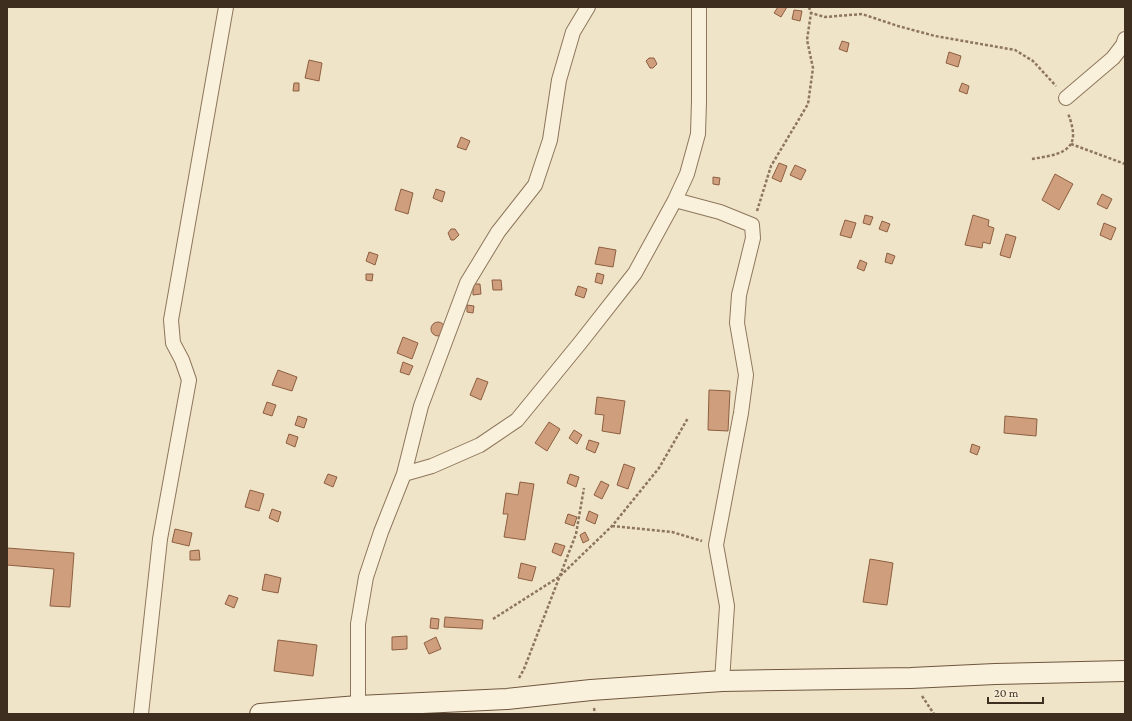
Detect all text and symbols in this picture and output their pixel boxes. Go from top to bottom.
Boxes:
scale bar [988,679,1043,705]
text: 20 m [994,686,1019,700]

